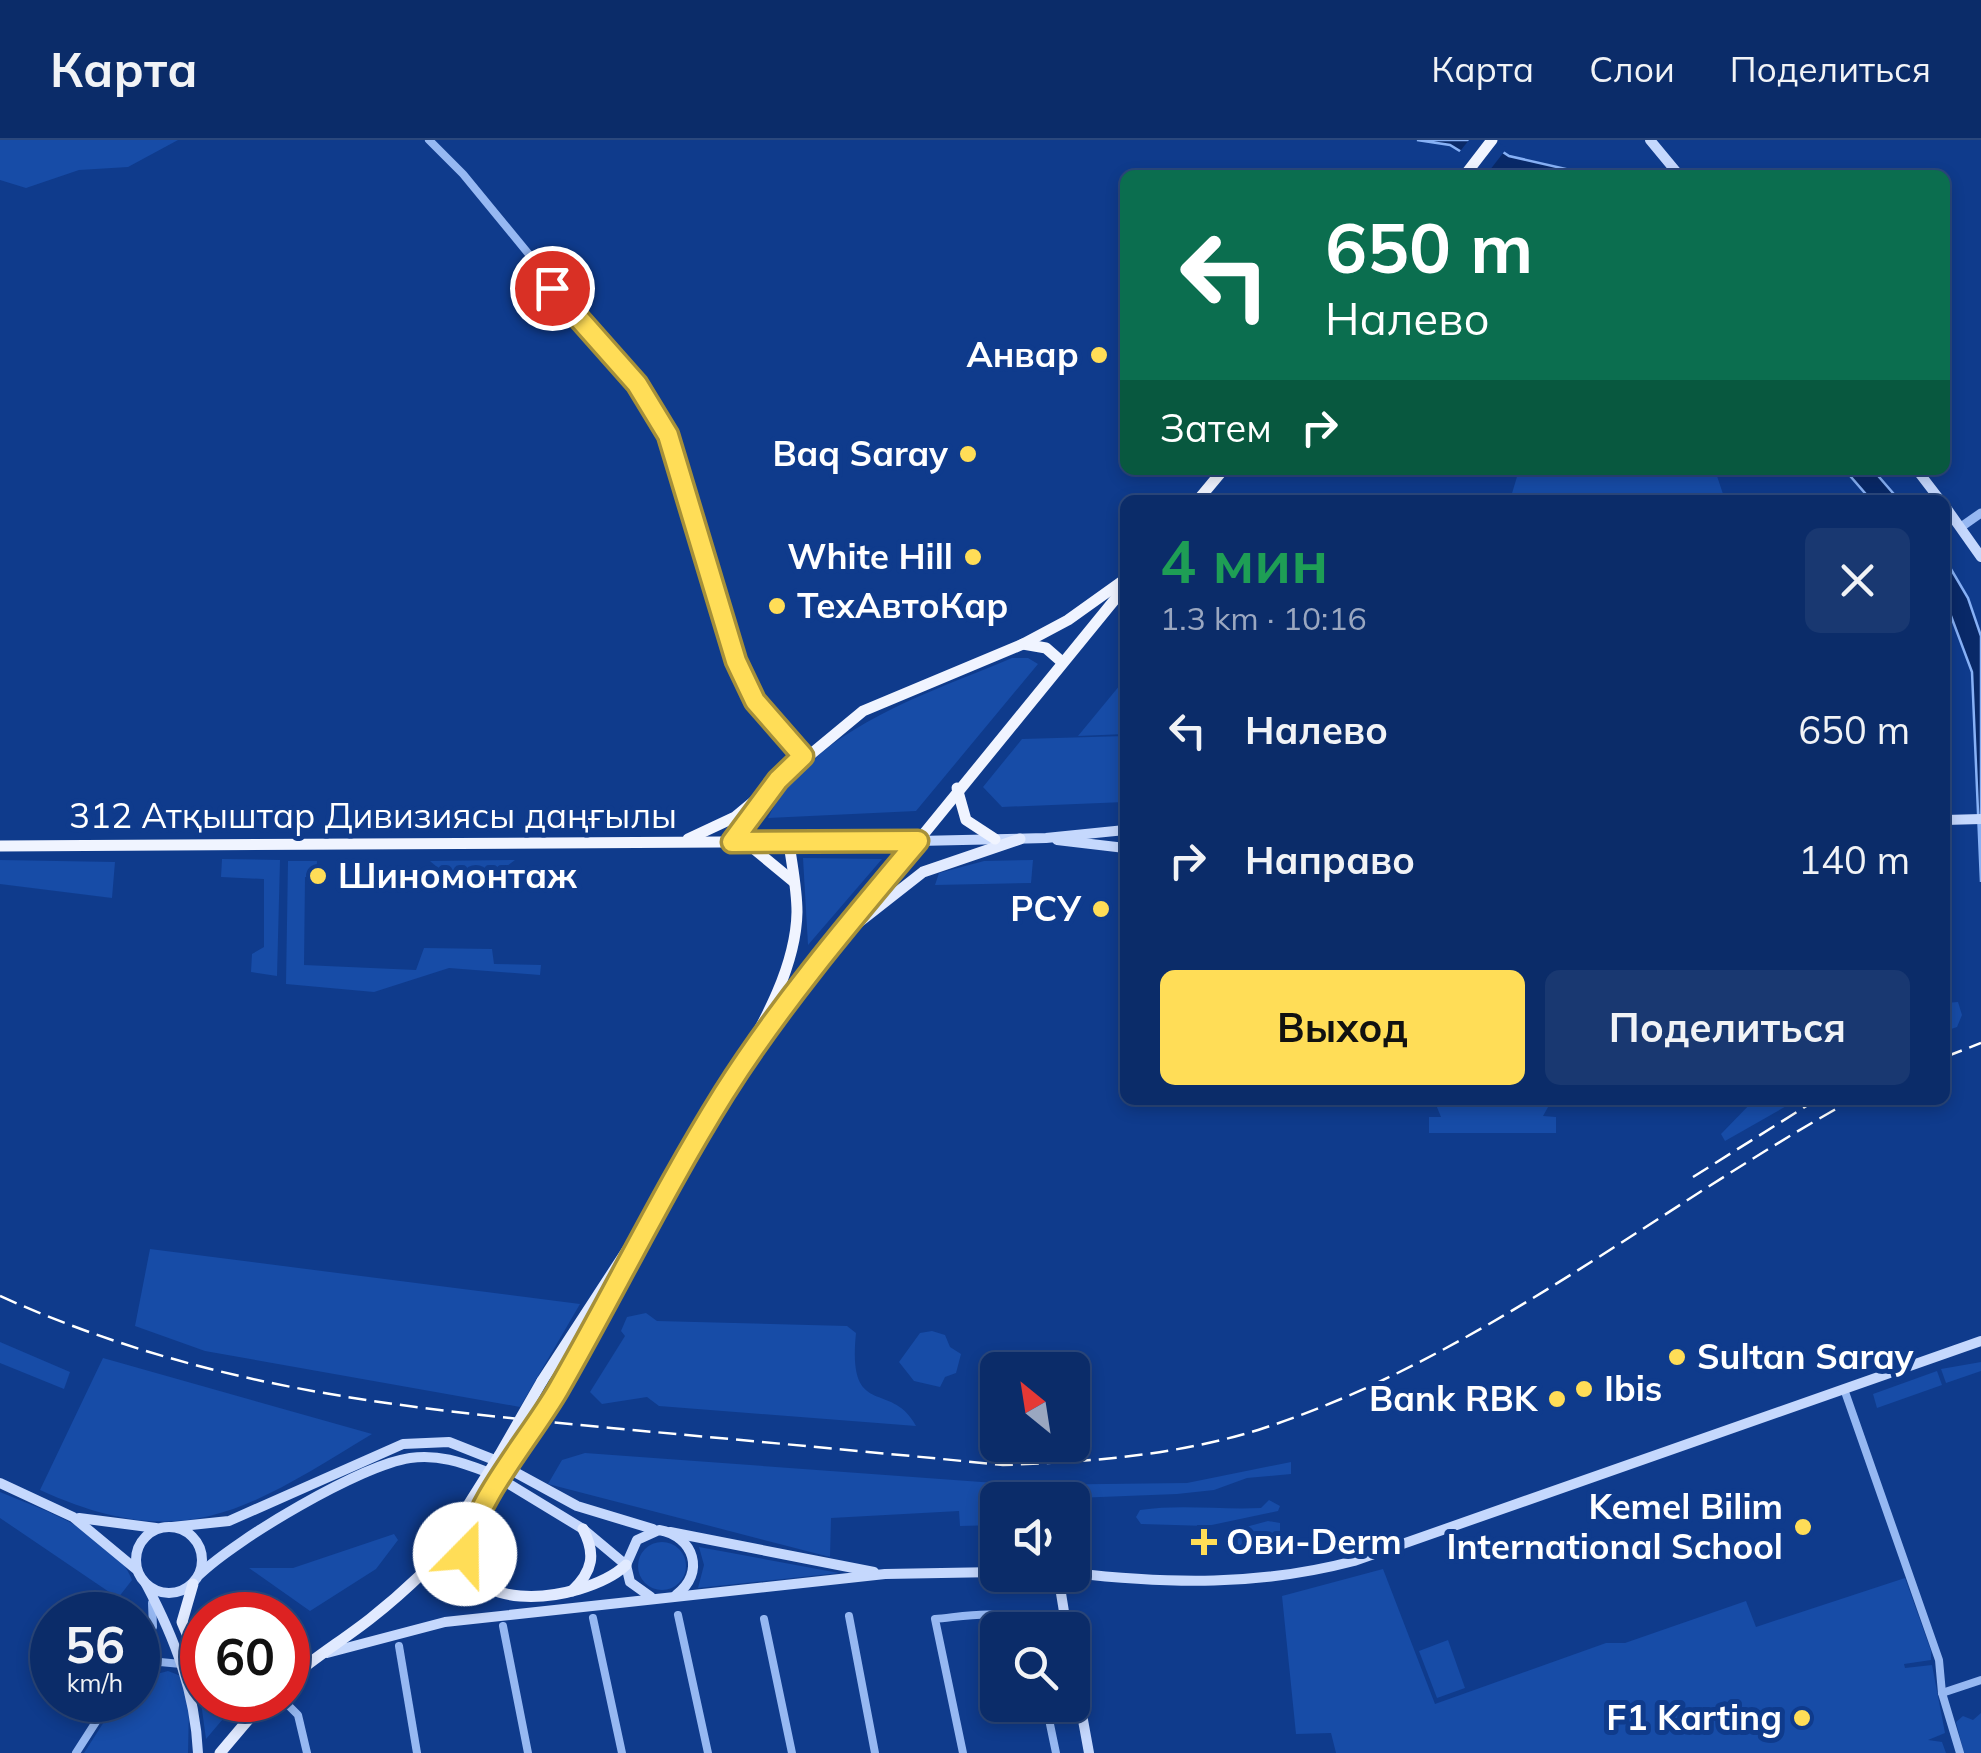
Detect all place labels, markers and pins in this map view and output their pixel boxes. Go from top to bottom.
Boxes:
pin [510,246,595,331]
place label: Анвар [966,332,1079,376]
marker: Анвар [1088,344,1110,366]
place label: Baq Saray [772,431,949,475]
marker: Baq Saray [957,443,979,465]
place label: White Hill [787,534,953,578]
marker: White Hill [962,546,984,568]
place label: ТехАвтоКар [797,583,1008,627]
marker: ТехАвтоКар [766,595,788,617]
place label: Шиномонтаж [338,853,577,897]
marker: Шиномонтаж [307,865,329,887]
place label: РСУ [1010,886,1082,930]
marker: РСУ [1090,898,1112,920]
place label: Sultan Saray [1697,1334,1915,1378]
marker: Sultan Saray [1666,1346,1688,1368]
place label: Ibis [1604,1366,1662,1410]
place label: Bank RBK [1369,1376,1539,1420]
marker: Ibis [1573,1378,1595,1400]
marker: Bank RBK [1546,1388,1568,1410]
place label: Kemel Bilim International School [1447,1484,1783,1568]
marker: Kemel Bilim International School [1792,1516,1814,1538]
place label: Ови-Derm [1226,1519,1402,1563]
marker: Ови-Derm [1191,1529,1217,1555]
place label: F1 Karting [1606,1695,1782,1739]
marker: F1 Karting [1791,1707,1813,1729]

